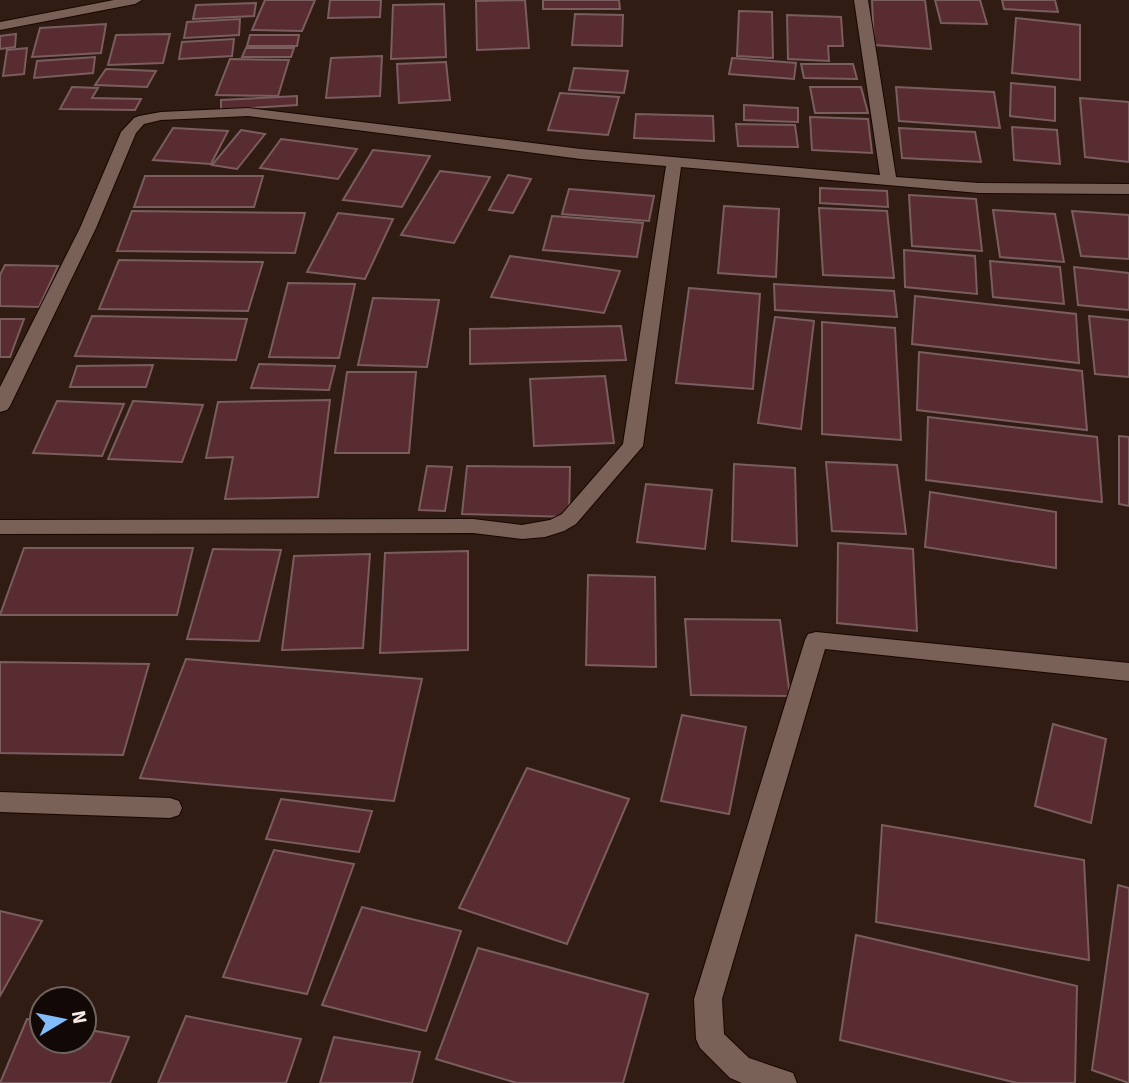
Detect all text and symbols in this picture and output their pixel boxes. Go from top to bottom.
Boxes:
north arrow [28,985,98,1055]
text: N [66,1009,92,1026]

